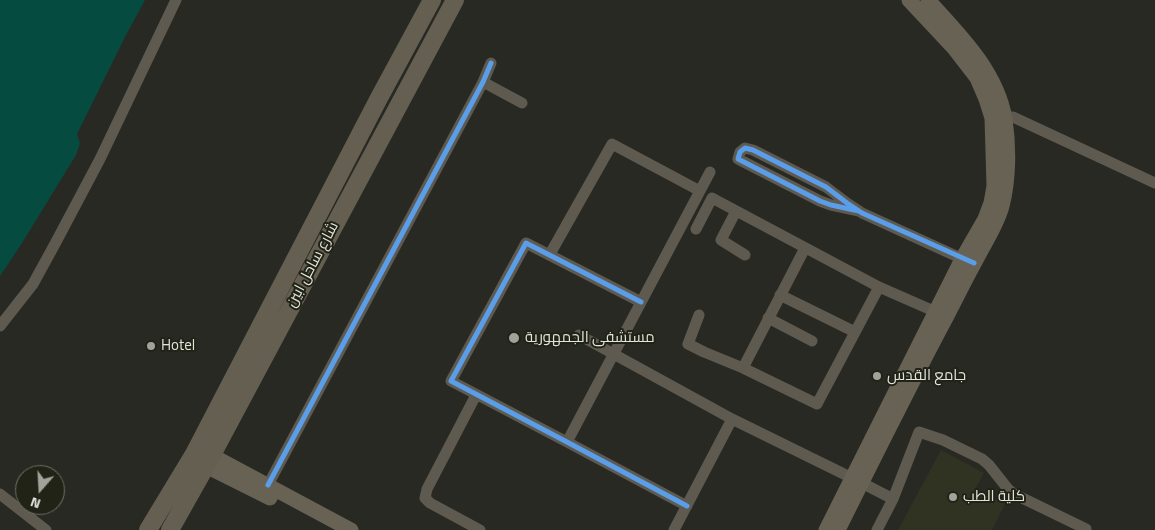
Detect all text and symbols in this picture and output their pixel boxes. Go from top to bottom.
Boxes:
street label: شارع ساحل ابين [283,219,343,311]
place label: مستشفى الجمهورية [525,329,655,347]
marker: مستشفى الجمهورية [507,331,521,345]
place label: Hotel [161,337,195,355]
marker: Hotel [145,340,157,352]
place label: جامع القدس [887,367,966,385]
marker: جامع القدس [871,370,883,382]
north arrow [15,465,65,515]
place label: كلية الطب [963,488,1025,506]
marker: كلية الطب [947,491,959,503]
text: N [27,492,43,515]

